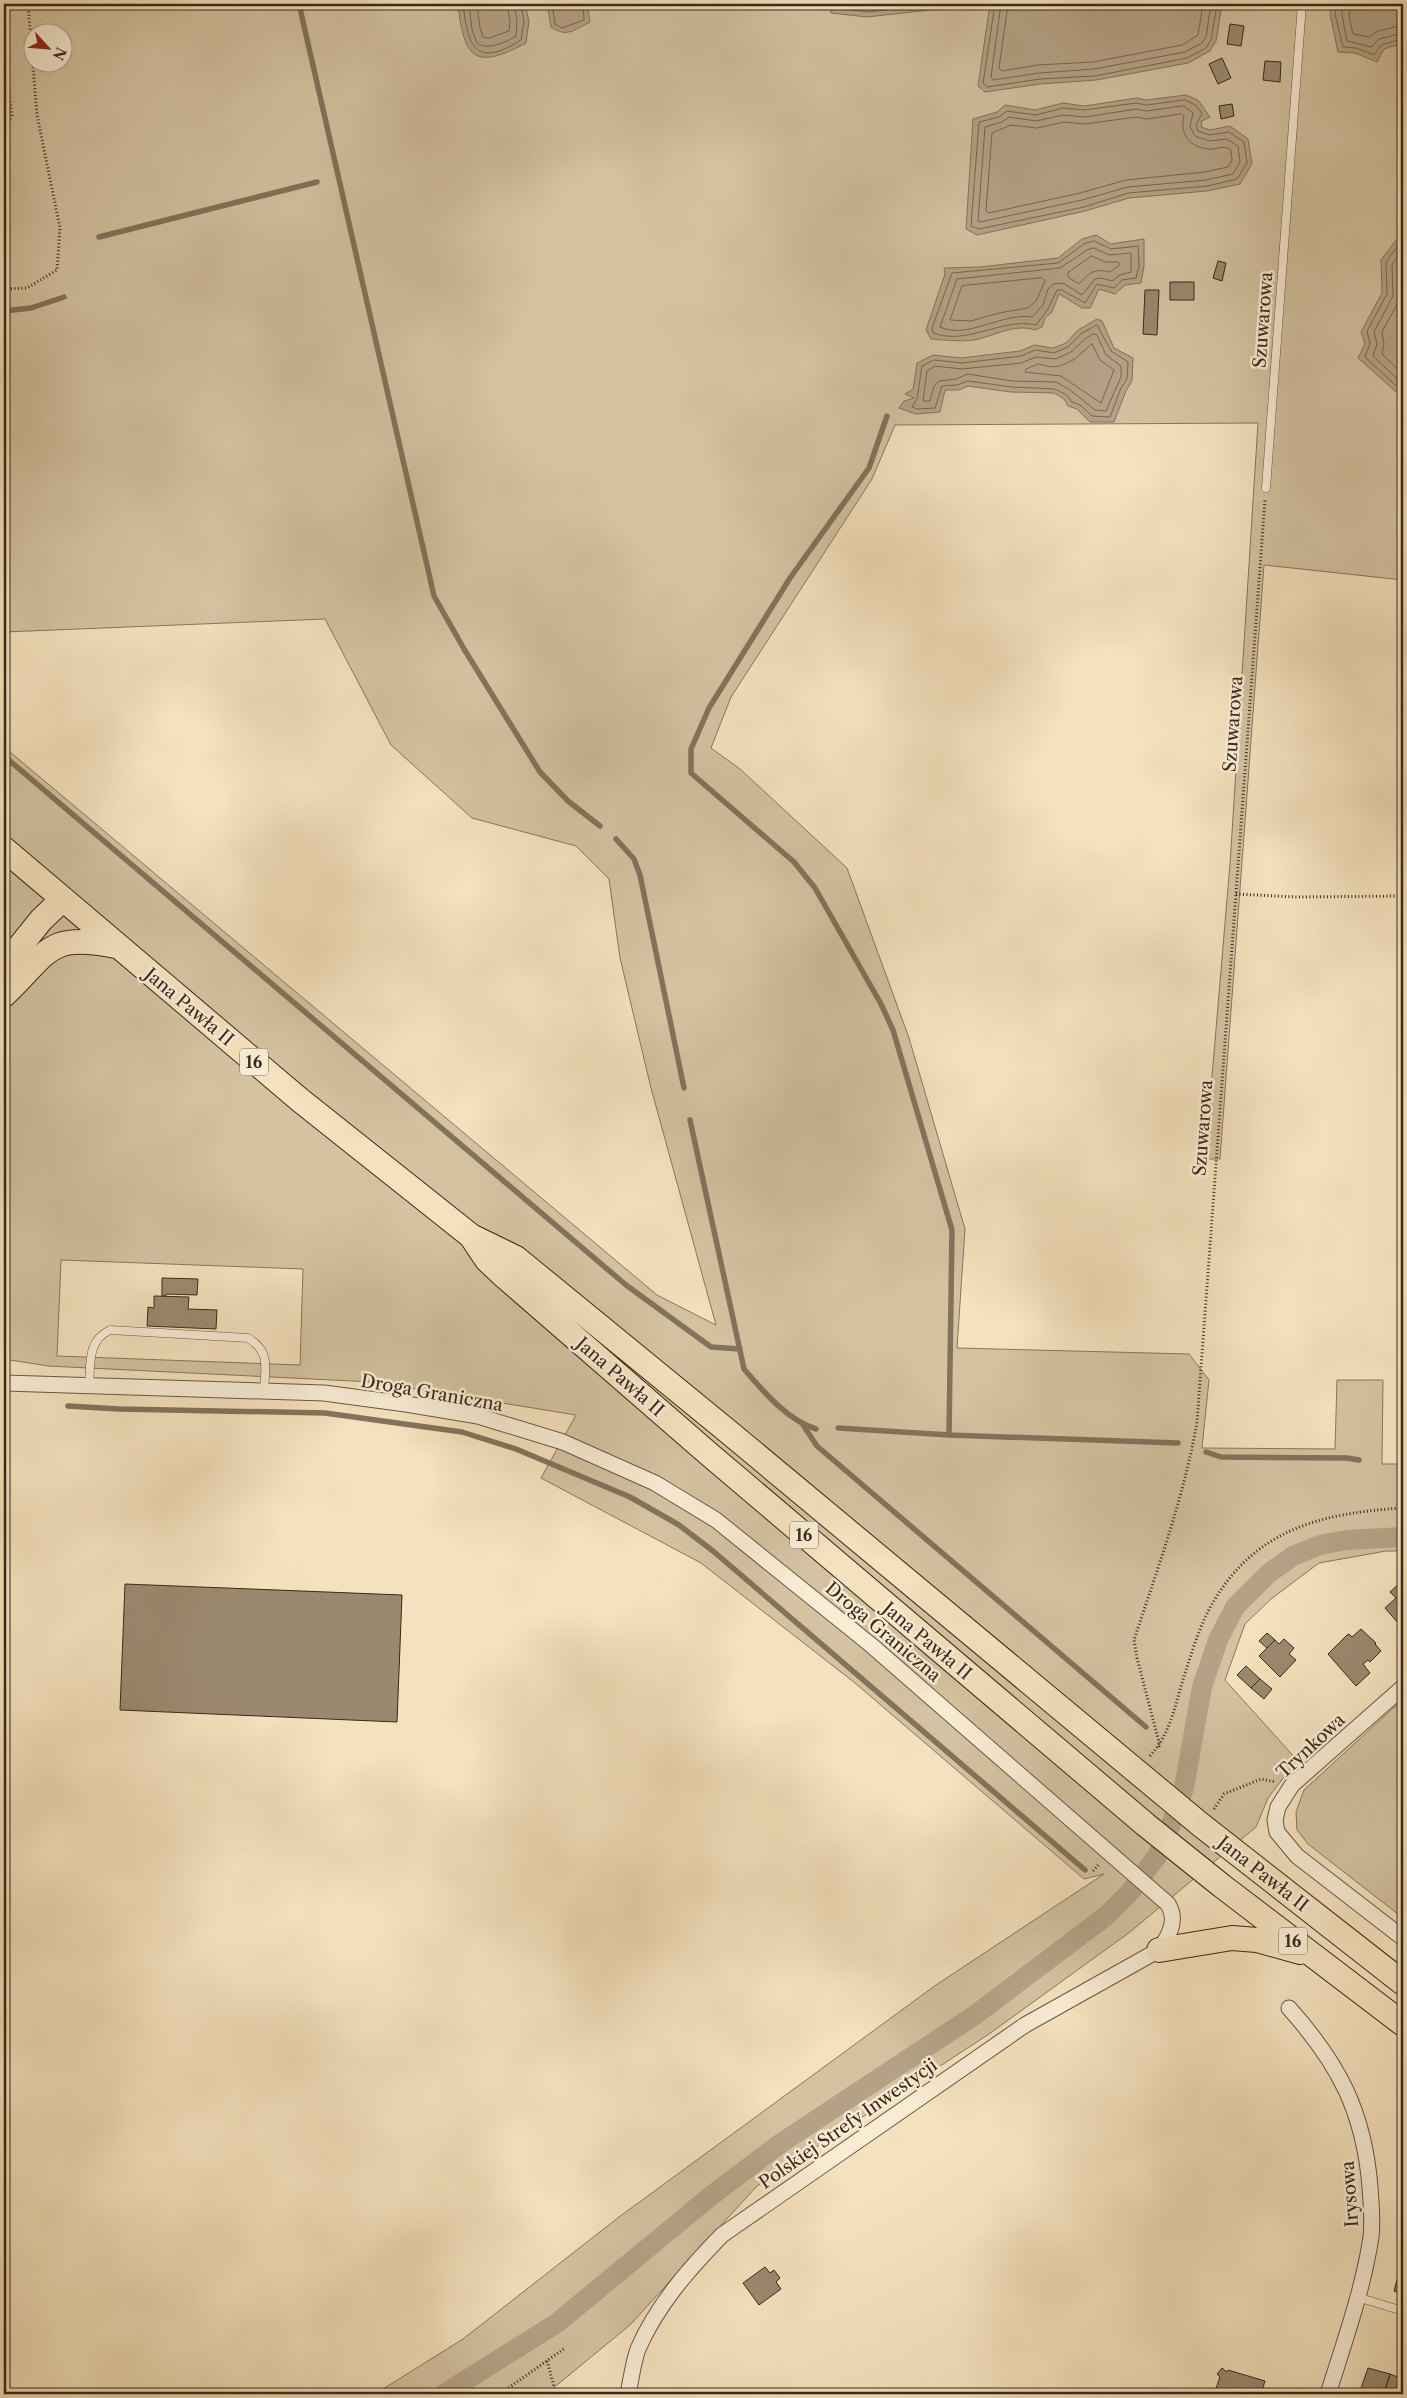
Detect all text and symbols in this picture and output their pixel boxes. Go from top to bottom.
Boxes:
north arrow [22,22,72,72]
text: N [49,44,70,63]
street label: Szuwarowa [1249,271,1277,369]
street label: Szuwarowa [1219,675,1247,773]
street label: Jana Pawła II [138,961,238,1051]
road number: 16 [240,1048,268,1076]
street label: Szuwarowa [1189,1079,1217,1177]
street label: Jana Pawła II [569,1331,669,1421]
street label: Droga Graniczna [359,1370,505,1416]
road number: 16 [790,1522,818,1548]
street label: Droga Graniczna [821,1577,946,1687]
street label: Jana Pawła II [876,1595,976,1685]
street label: Trynkowa [1272,1708,1350,1783]
street label: Jana Pawła II [1211,1830,1313,1916]
road number: 16 [1279,1928,1307,1954]
street label: Polskiej Strefy Inwestycji [755,2054,942,2194]
street label: Irysowa [1337,2160,1363,2228]

